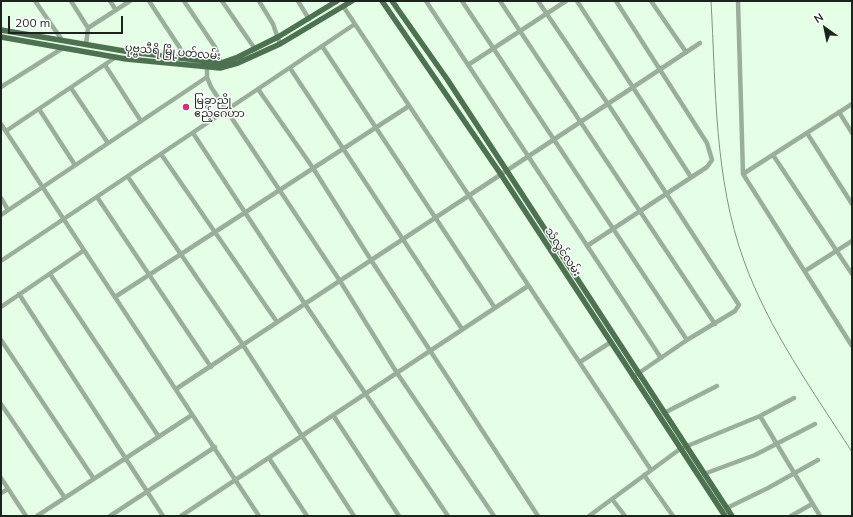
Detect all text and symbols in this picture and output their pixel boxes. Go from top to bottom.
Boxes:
scale bar [10,8,125,34]
north arrow [805,8,845,48]
text: N [811,10,826,26]
text: 200 m [15,15,50,30]
street label: ပုဗ္ဗသီရိ မြို့ပတ်လမ်း [124,41,222,63]
place label: မြခွာညို ဧည့်ဂေဟာ [194,94,245,120]
marker: မြခွာညို ဧည့်ဂေဟာ [181,102,191,112]
street label: သံလွင်လမ်း [542,225,584,279]

